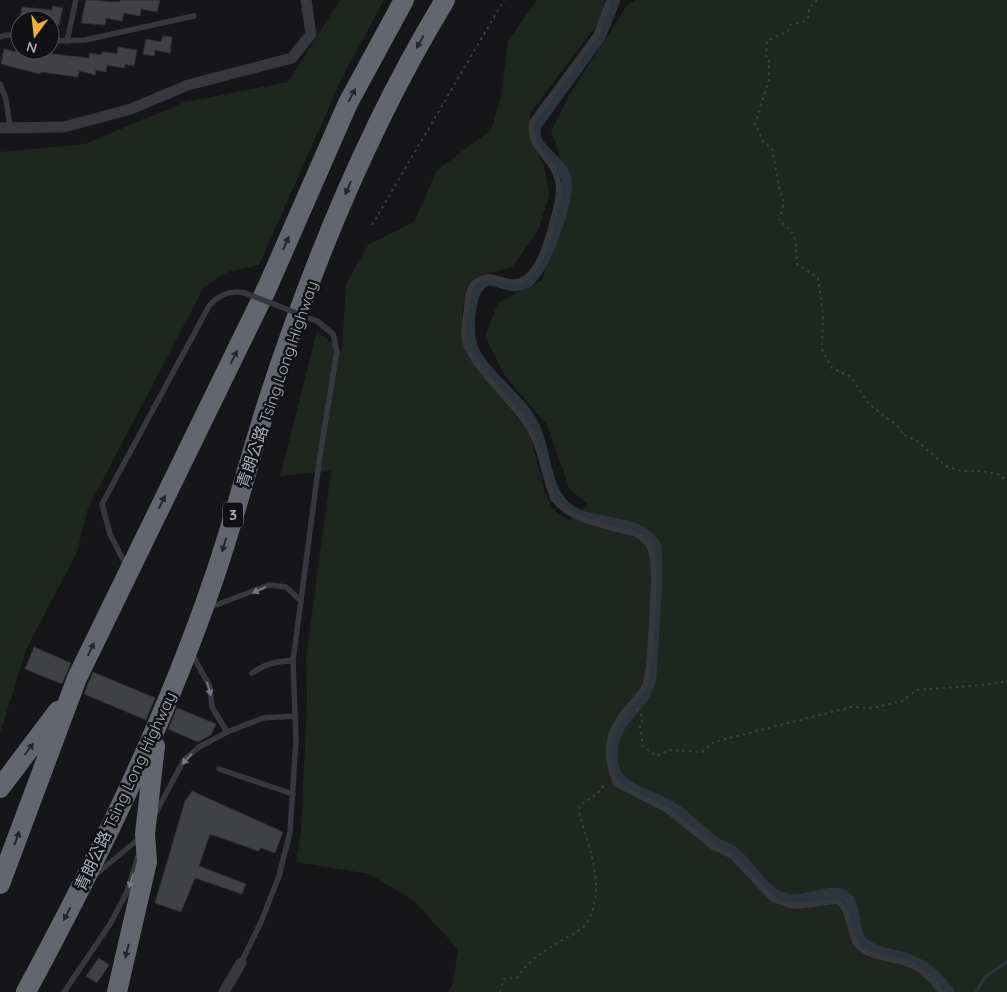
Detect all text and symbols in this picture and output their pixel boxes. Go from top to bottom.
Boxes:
north arrow [10,10,60,60]
one-way arrow [416,35,424,49]
text: N [24,38,39,58]
one-way arrow [348,88,356,102]
one-way arrow [344,181,352,195]
one-way arrow [283,236,291,250]
street label: 青朗公路 Tsing Long Highway [232,278,322,490]
one-way arrow [230,350,238,364]
one-way arrow [158,495,166,510]
road number: 3 [223,502,243,528]
one-way arrow [219,538,227,553]
one-way arrow [252,586,266,594]
one-way arrow [87,642,95,656]
one-way arrow [205,682,213,697]
street label: 青朗公路 Tsing Long Highway [70,688,180,894]
one-way arrow [24,742,34,756]
one-way arrow [181,752,193,764]
one-way arrow [13,830,21,845]
one-way arrow [126,874,134,889]
one-way arrow [63,907,71,921]
one-way arrow [123,943,131,958]

